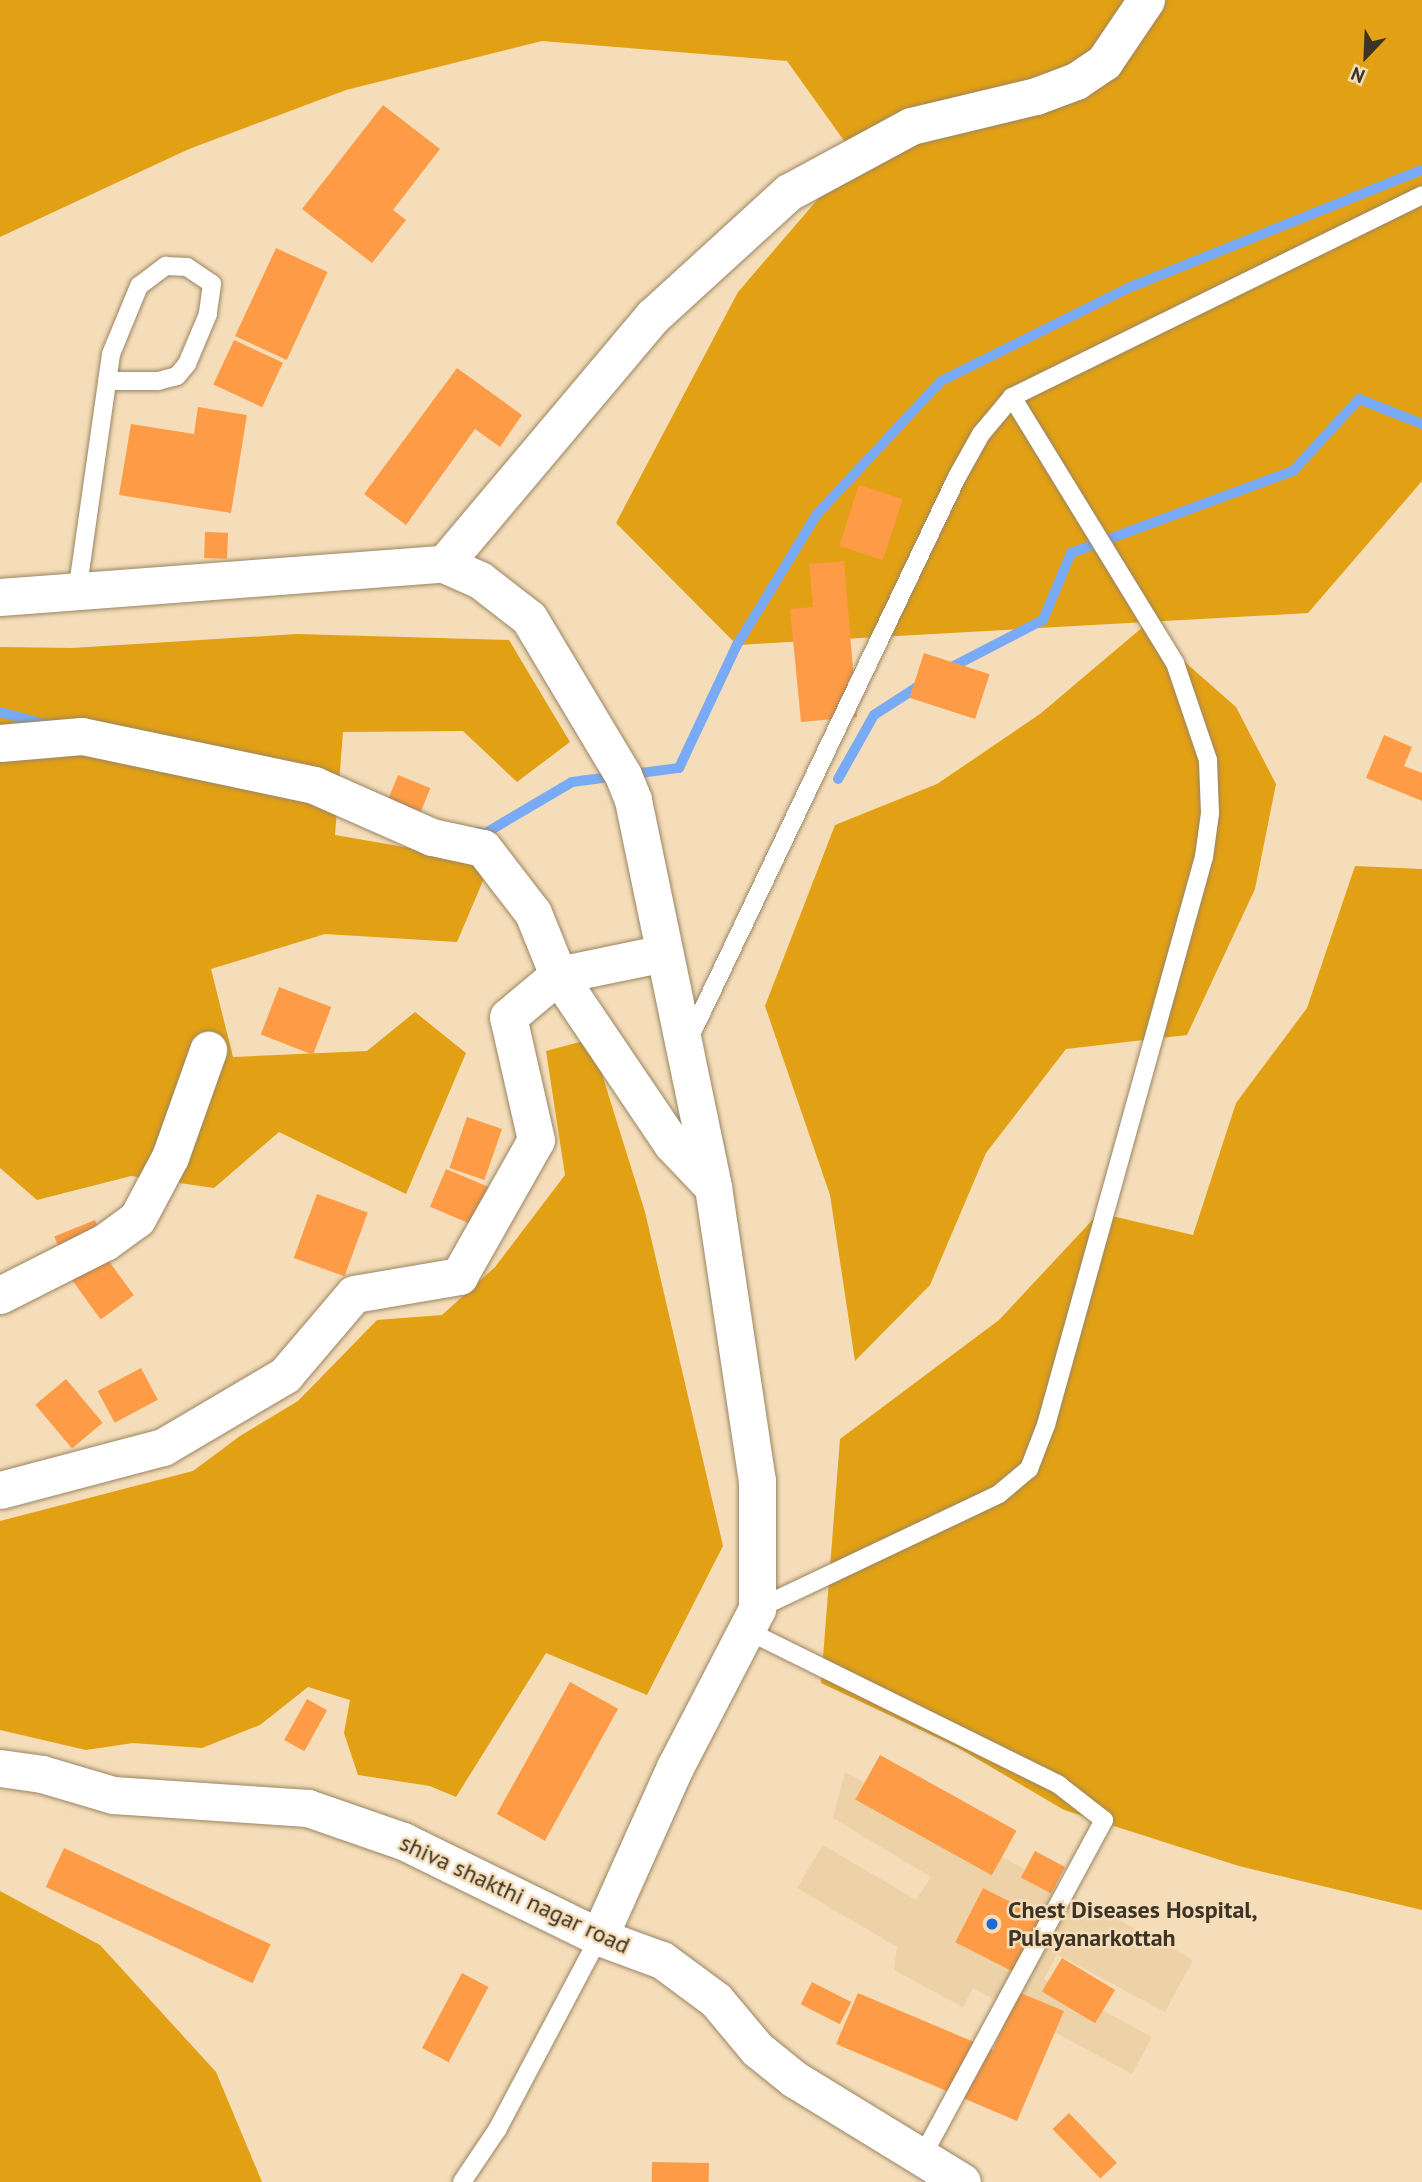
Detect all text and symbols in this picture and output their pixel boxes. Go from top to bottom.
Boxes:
north arrow [1331,21,1401,91]
text: N [1347,62,1368,89]
street label: shiva shakthi nagar road [395,1828,635,1960]
place label: Chest Diseases Hospital, Pulayanarkottah [1008,1896,1257,1952]
marker: Chest Diseases Hospital, Pulayanarkottah [982,1914,1002,1934]

